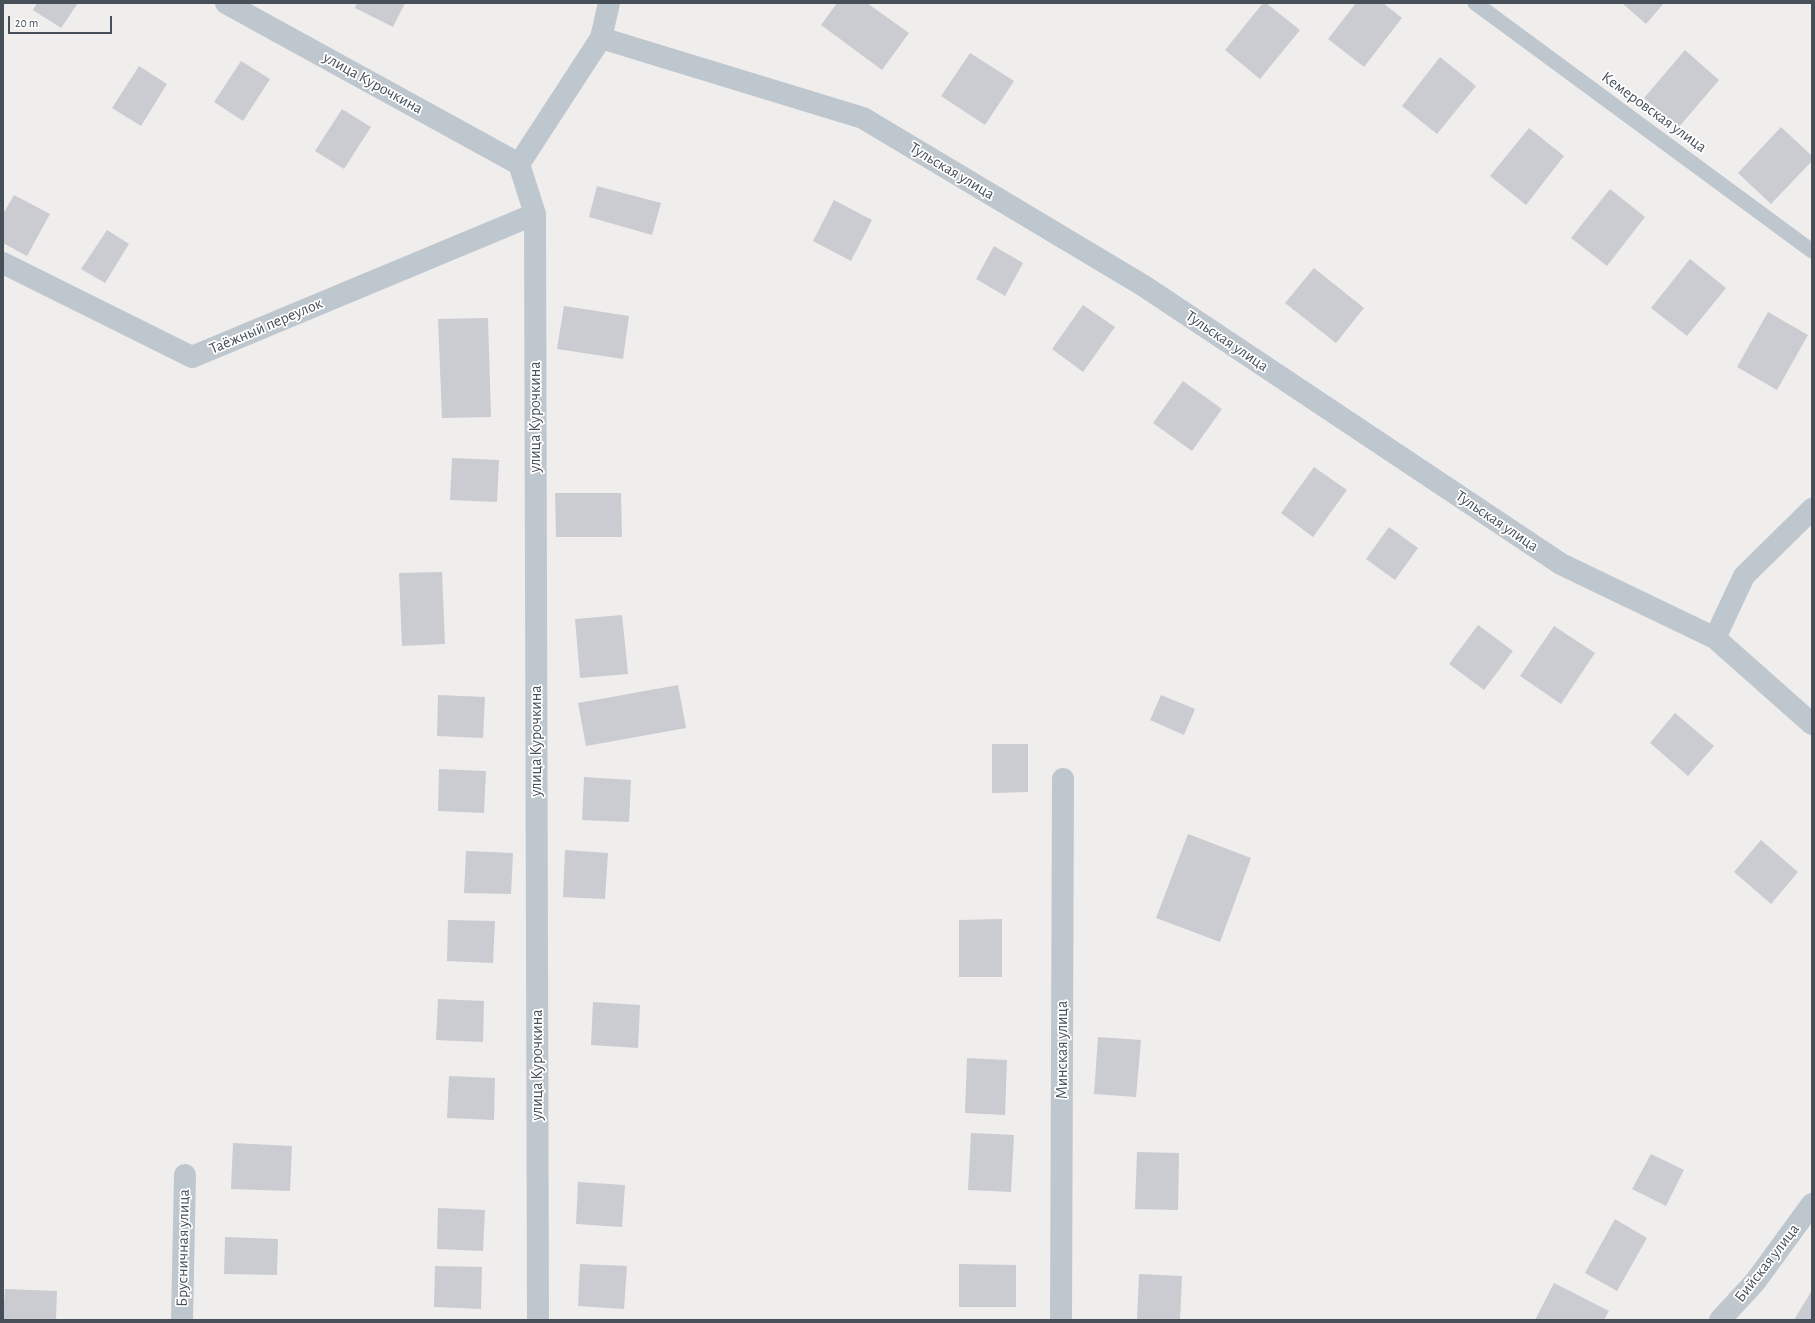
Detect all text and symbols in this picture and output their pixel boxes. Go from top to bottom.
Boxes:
scale bar [10,8,114,34]
text: 20 m [15,17,38,29]
street label: улица Курочкина [320,48,426,118]
street label: Кемеровская улица [1598,67,1710,157]
street label: Тульская улица [906,138,998,204]
street label: Таёжный переулок [207,294,325,358]
street label: Тульская улица [1182,306,1272,376]
street label: улица Курочкина [525,361,545,473]
street label: Тульская улица [1452,486,1542,556]
street label: улица Курочкина [526,685,546,797]
street label: Минская улица [1052,1001,1072,1099]
street label: улица Курочкина [527,1009,547,1121]
street label: Брусничная улица [172,1189,194,1307]
street label: Бийская улица [1730,1220,1804,1306]

